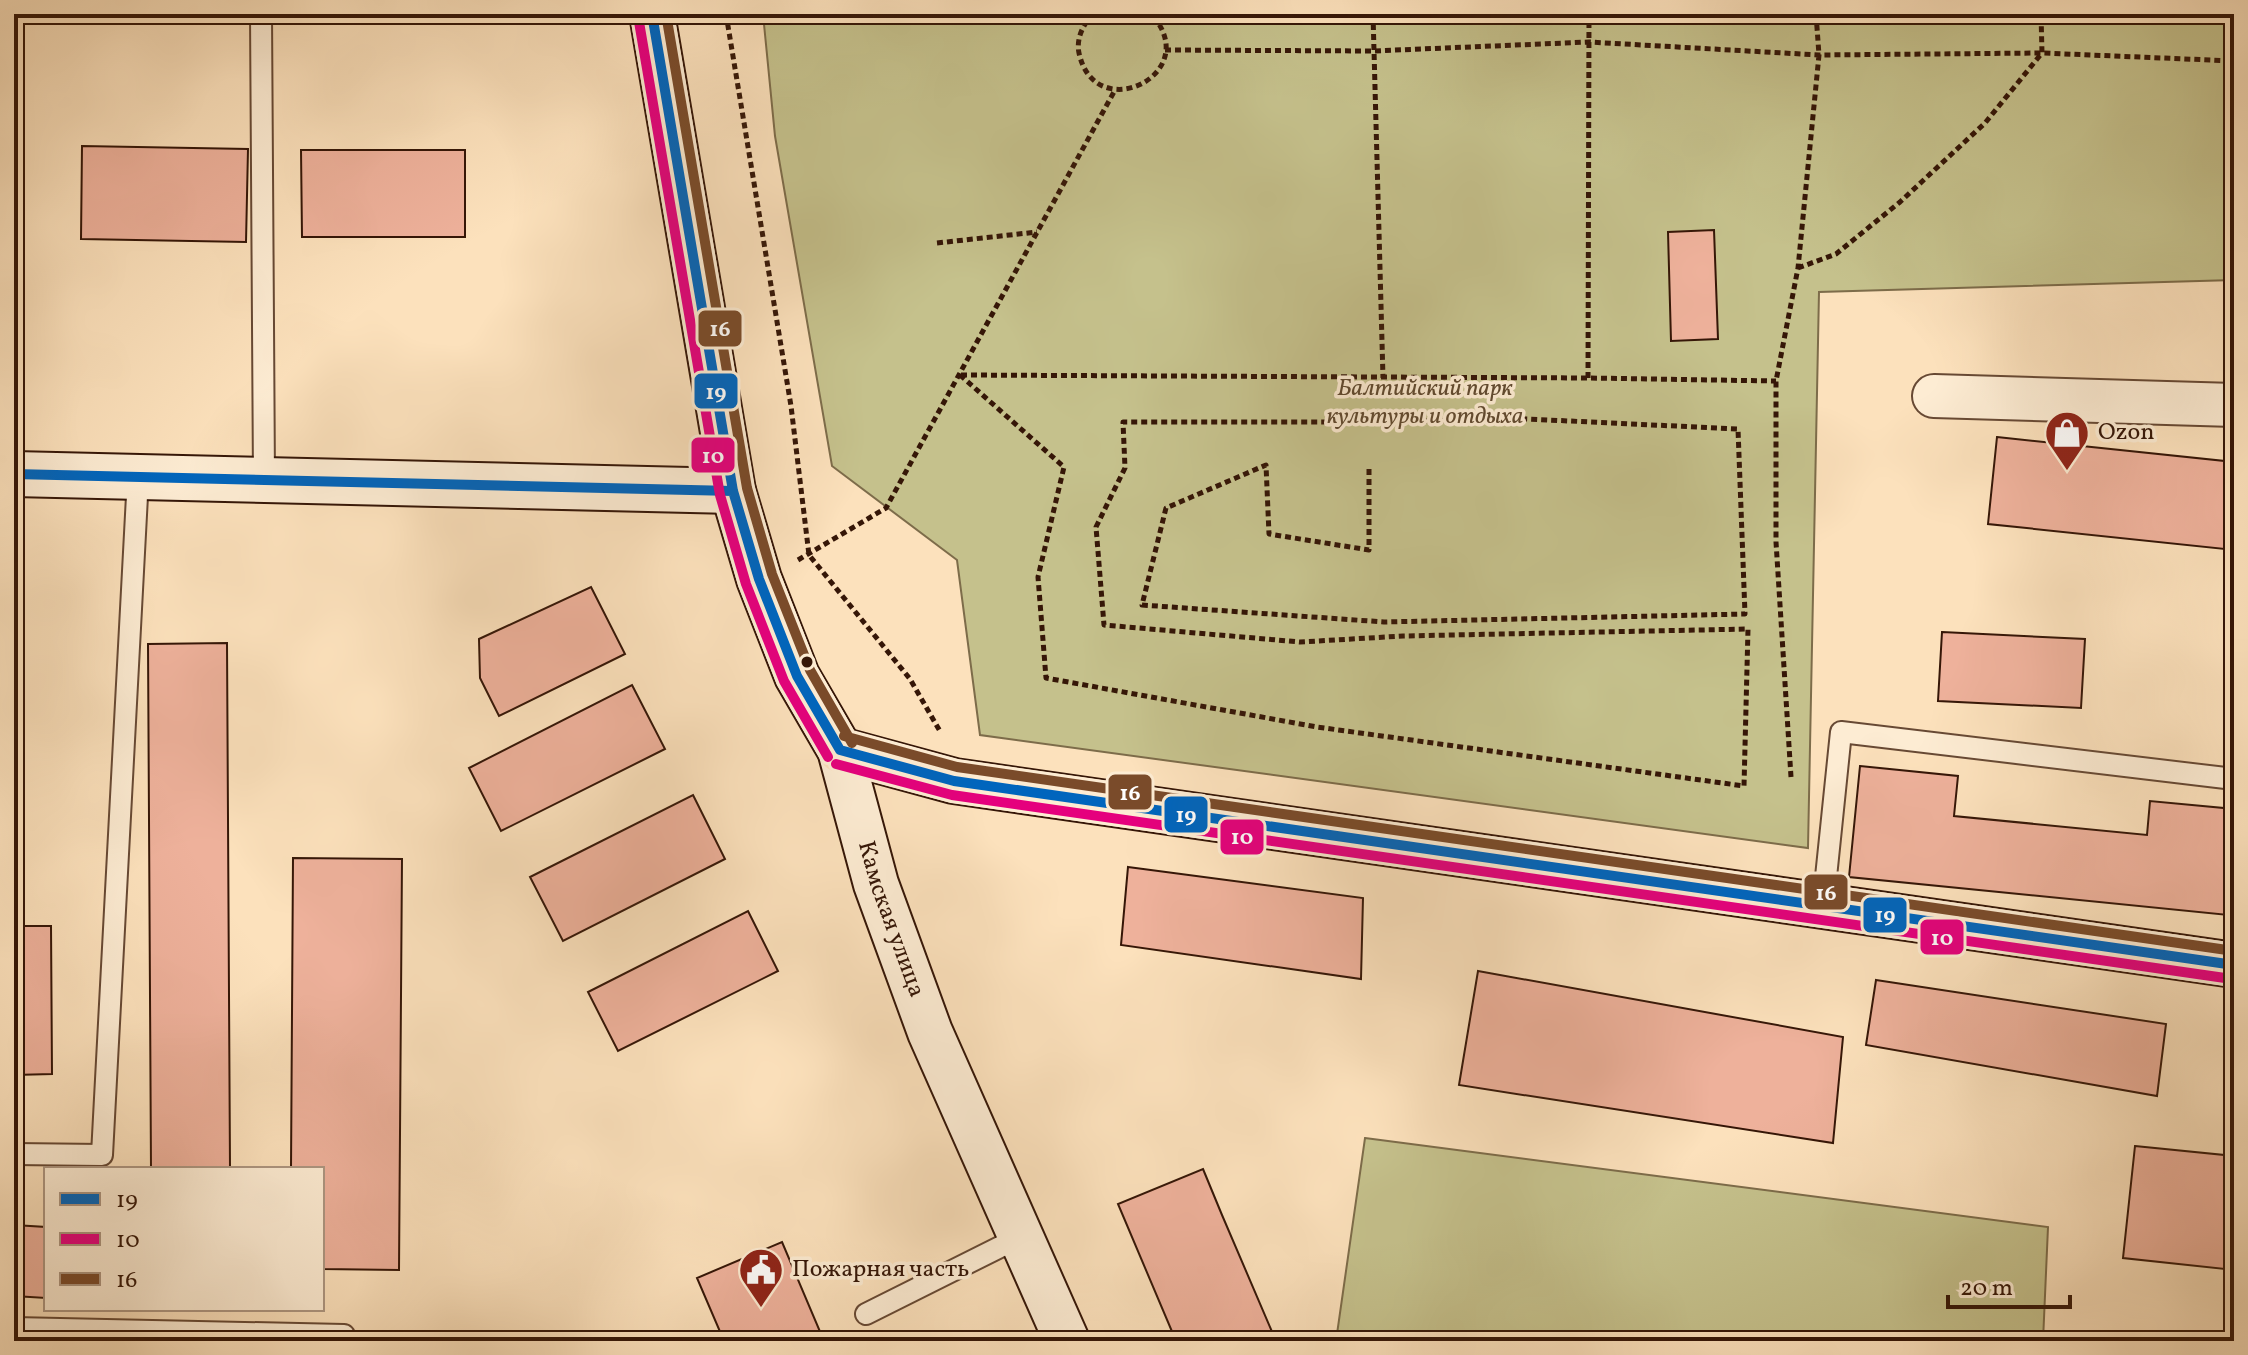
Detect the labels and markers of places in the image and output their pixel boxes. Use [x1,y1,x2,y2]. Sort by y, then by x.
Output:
shop icon: Ozon [2043,409,2091,472]
place label: Ozon [2098,416,2155,450]
unlabelled marker [799,654,815,670]
public building icon: Пожарная часть [737,1246,785,1309]
place label: Пожарная часть [792,1253,969,1287]

